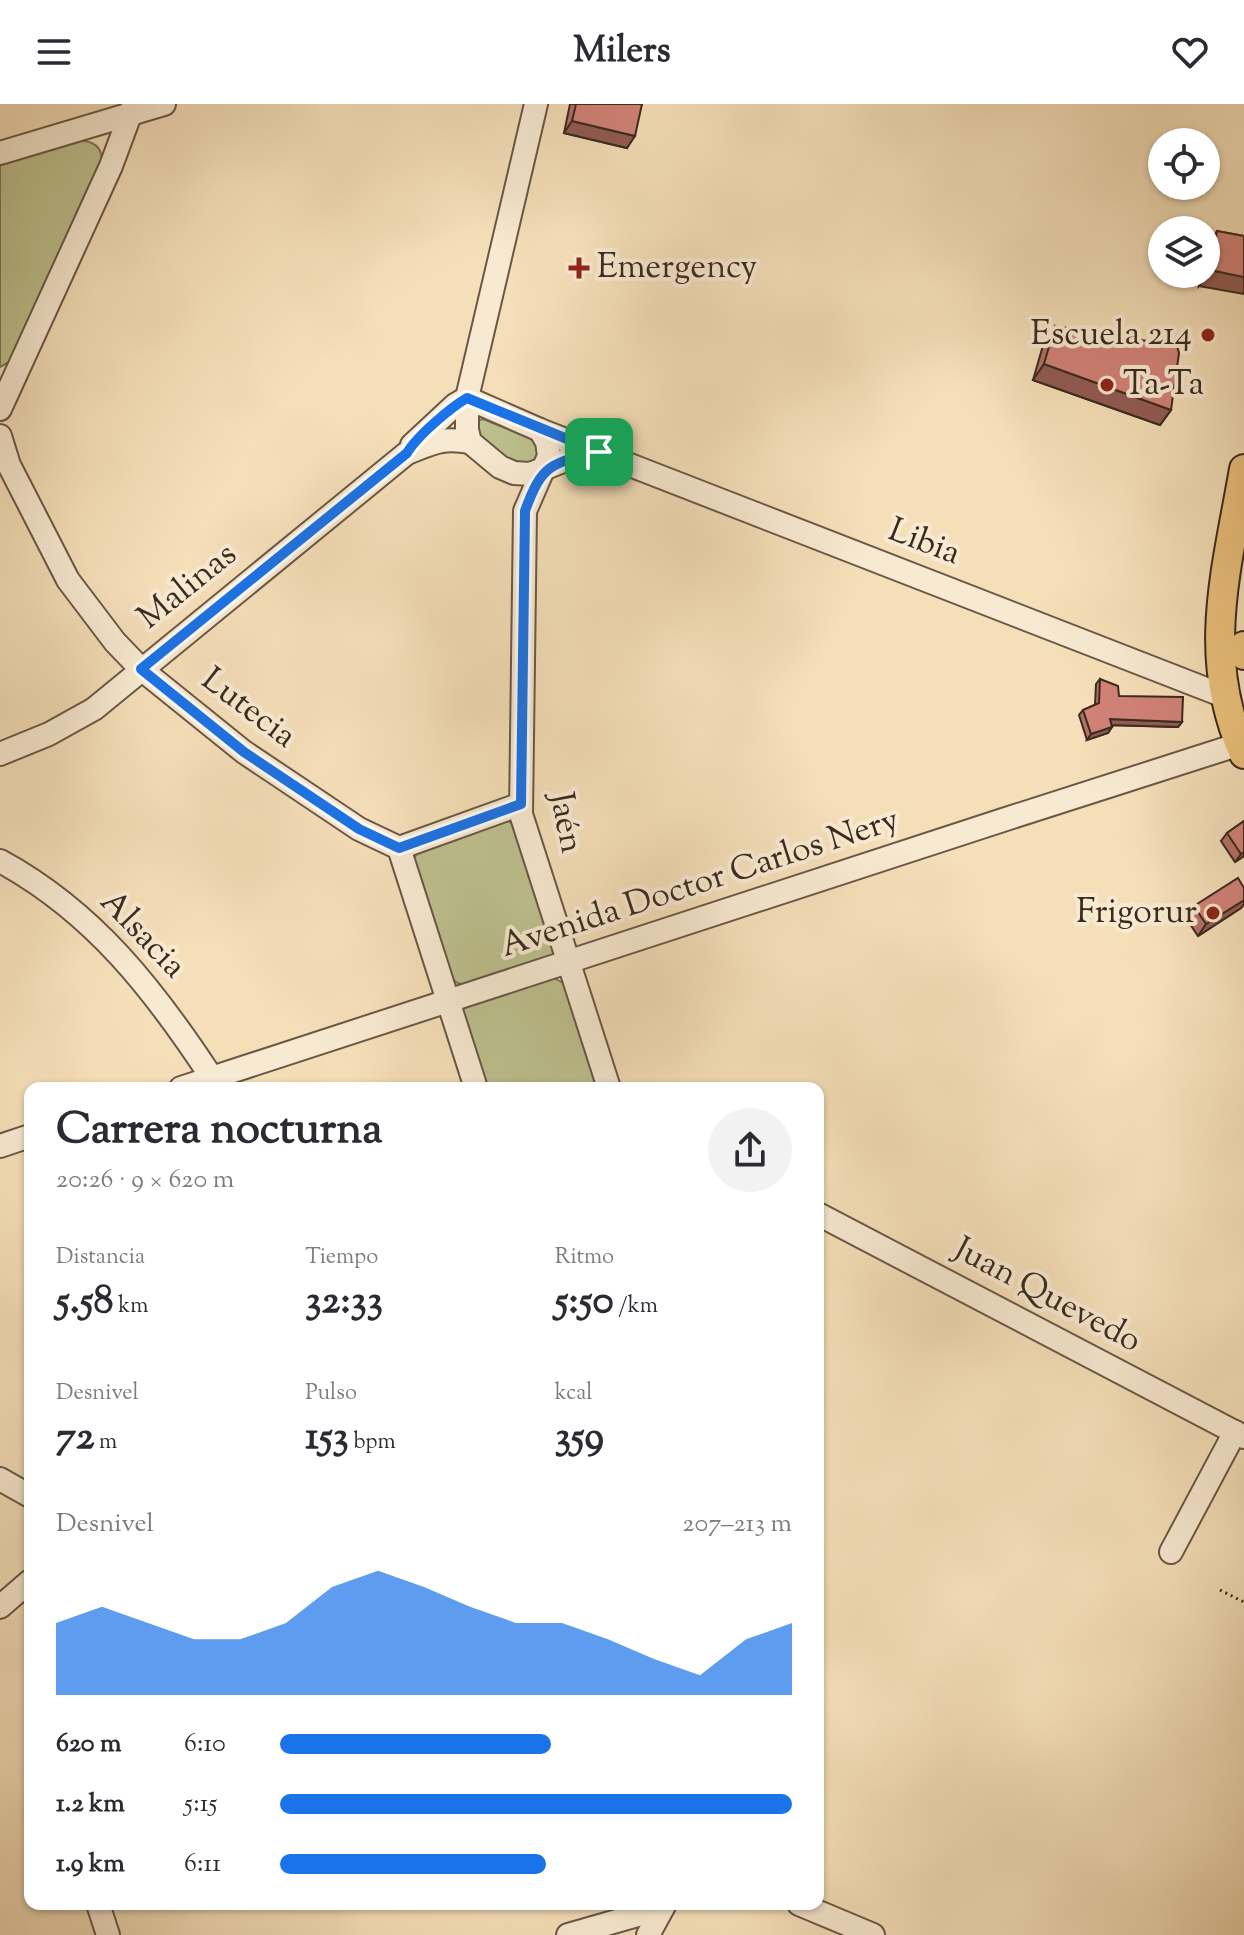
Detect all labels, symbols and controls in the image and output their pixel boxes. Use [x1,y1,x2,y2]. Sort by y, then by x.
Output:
text: Milers [573,26,671,78]
icon: menu [32,30,76,74]
icon: heart [1168,30,1212,74]
map controls [1148,128,1220,288]
button: locate [1148,128,1220,200]
button: layers [1148,216,1220,288]
place label: Emergency [597,244,757,293]
marker: Emergency [568,257,590,279]
place label: Escuela 214 [1030,311,1192,360]
marker: Escuela 214 [1199,326,1217,344]
place label: Ta-Ta [1123,361,1204,410]
marker: Ta-Ta [1098,376,1116,394]
pin [565,418,633,486]
icon: arrive [577,430,621,474]
street label: Libia [881,507,967,579]
street label: Malinas [128,532,248,642]
street label: Lutecia [190,657,306,761]
street label: Jaén [535,786,595,858]
street label: Avenida Doctor Carlos Nery [494,796,906,972]
street label: Alsacia [87,880,197,990]
place label: Frigorur [1076,889,1197,938]
marker: Frigorur [1204,904,1222,922]
text: Carrera nocturna [56,1100,383,1163]
button: share [708,1108,792,1192]
text: 20:26 · 9 × 620 m [56,1162,234,1199]
street label: Juan Quevedo [943,1225,1149,1366]
text: Distancia [56,1242,145,1274]
text: Tiempo [305,1242,378,1274]
text: Ritmo [555,1242,614,1274]
text: 5.58 [56,1274,113,1331]
text: 32:33 [305,1274,383,1331]
text: 5:50 [555,1274,614,1331]
text: km [113,1291,148,1323]
text: /km [614,1291,658,1323]
text: Desnivel [56,1378,139,1410]
text: Pulso [305,1378,357,1410]
text: kcal [555,1378,592,1410]
text: 72 [56,1410,94,1467]
text: 153 [305,1410,349,1467]
text: 359 [555,1410,604,1467]
text: m [94,1427,117,1459]
text: bpm [349,1427,396,1459]
text: Desnivel [56,1506,154,1543]
text: 207–213 m [682,1506,792,1543]
text: 620 m [56,1726,122,1763]
text: 6:10 [184,1726,226,1763]
text: 1.2 km [56,1786,125,1823]
text: 5:15 [184,1786,217,1823]
text: 1.9 km [56,1846,125,1883]
text: 6:11 [184,1846,221,1883]

